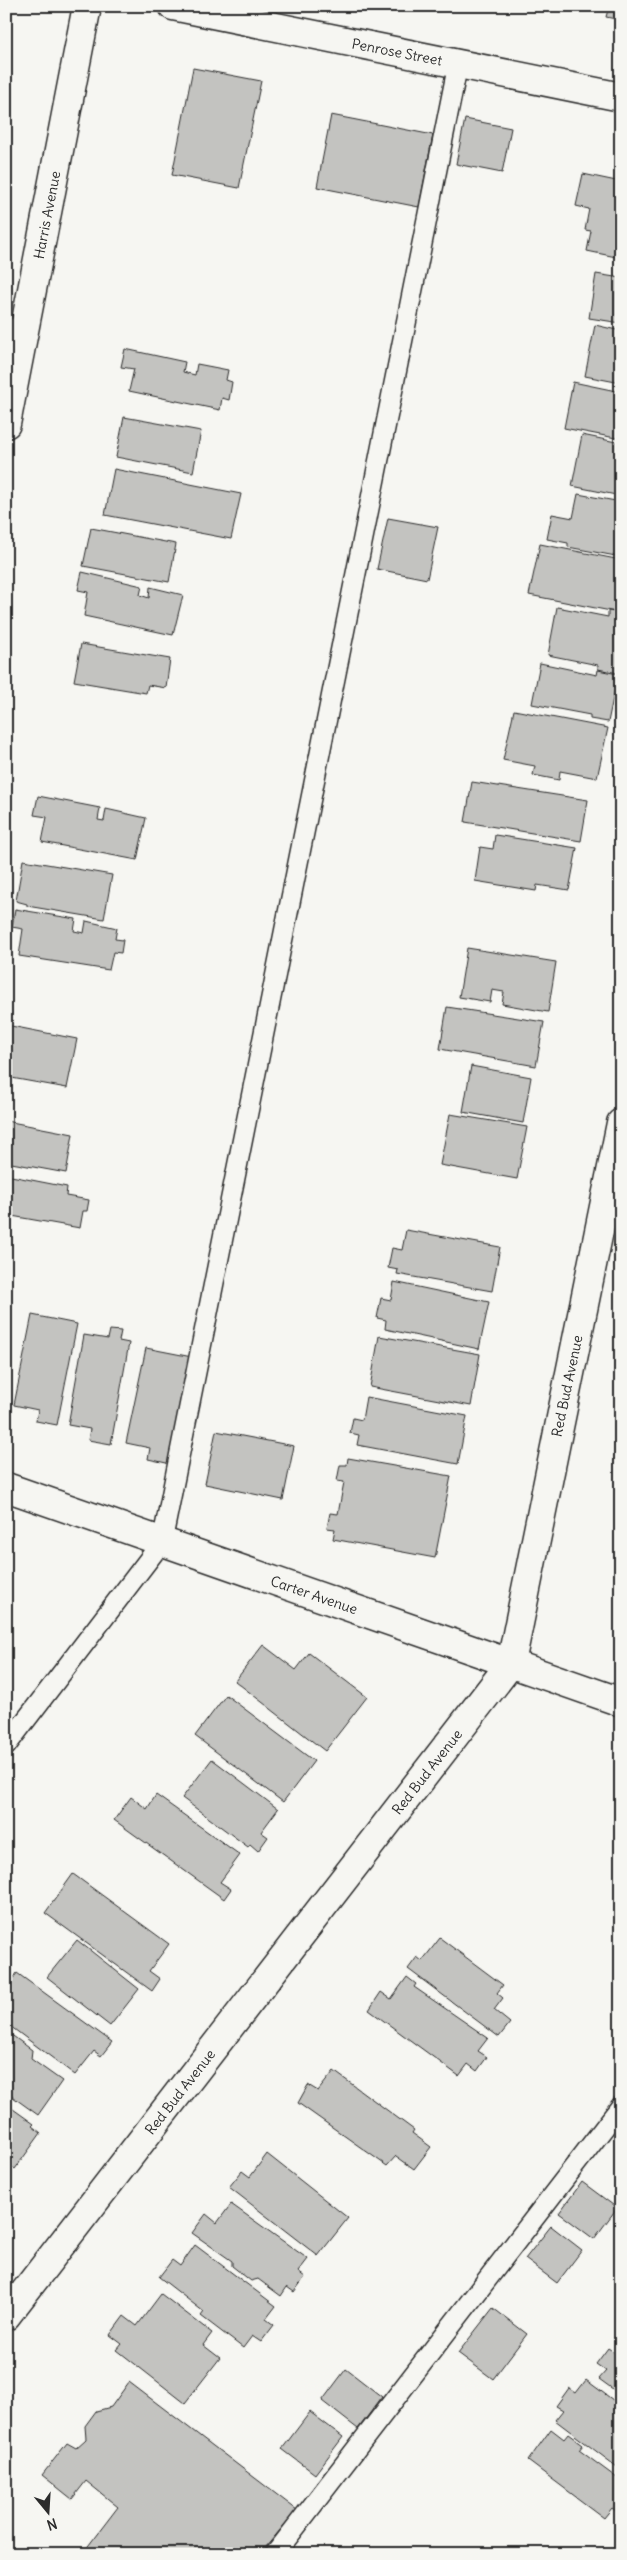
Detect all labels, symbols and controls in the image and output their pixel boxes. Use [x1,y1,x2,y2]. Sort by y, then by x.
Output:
street label: Penrose Street [350,34,444,70]
street label: Harris Avenue [30,169,64,261]
street label: Red Bud Avenue [547,1334,587,1438]
street label: Carter Avenue [268,1572,360,1618]
street label: Red Bud Avenue [388,1726,466,1818]
street label: Red Bud Avenue [141,2046,219,2138]
north arrow [22,2488,72,2538]
text: N [45,2514,59,2534]

